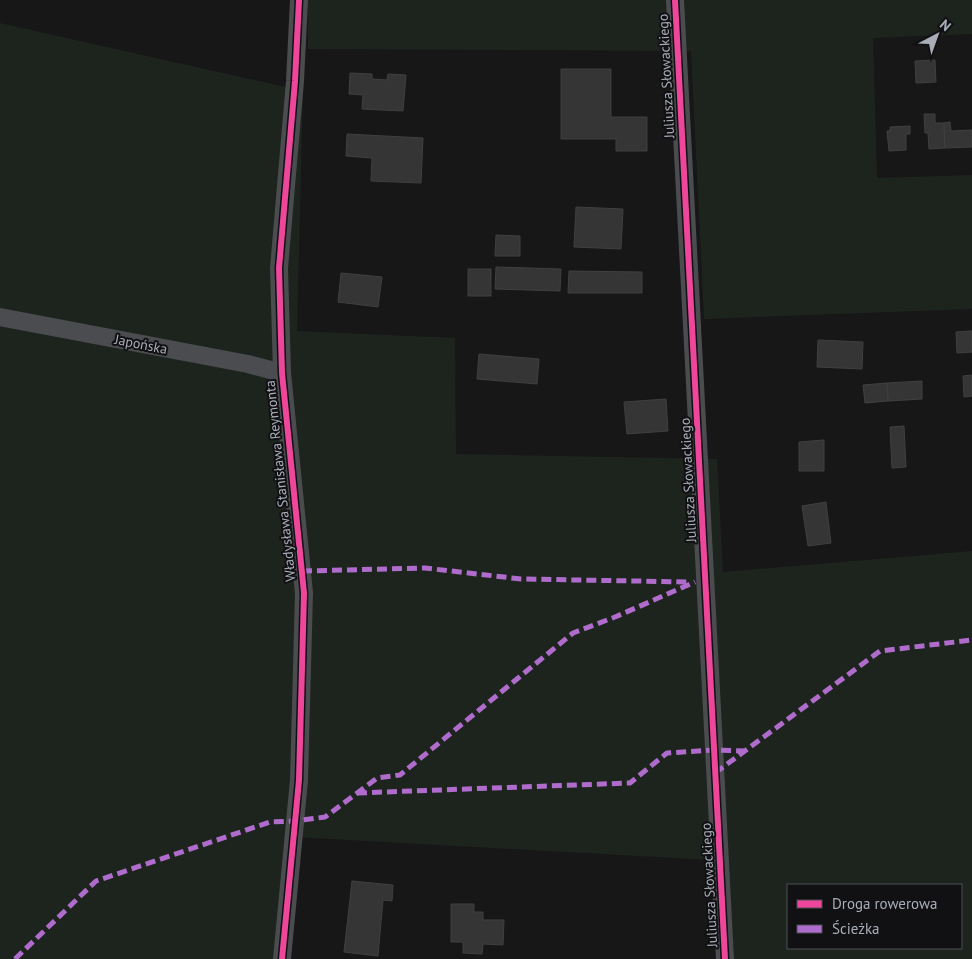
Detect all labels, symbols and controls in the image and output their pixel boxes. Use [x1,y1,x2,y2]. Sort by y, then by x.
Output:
north arrow [912,10,962,60]
street label: Juliusza Słowackiego [654,13,678,140]
text: N [936,15,955,35]
street label: Japońska [112,330,169,358]
street label: Władysława Stanisława Reymonta [260,379,300,582]
street label: Juliusza Słowackiego [676,417,700,544]
street label: Juliusza Słowackiego [697,822,721,949]
legend [787,884,962,949]
text: Droga rowerowa [832,894,937,913]
text: Ścieżka [832,919,880,938]

